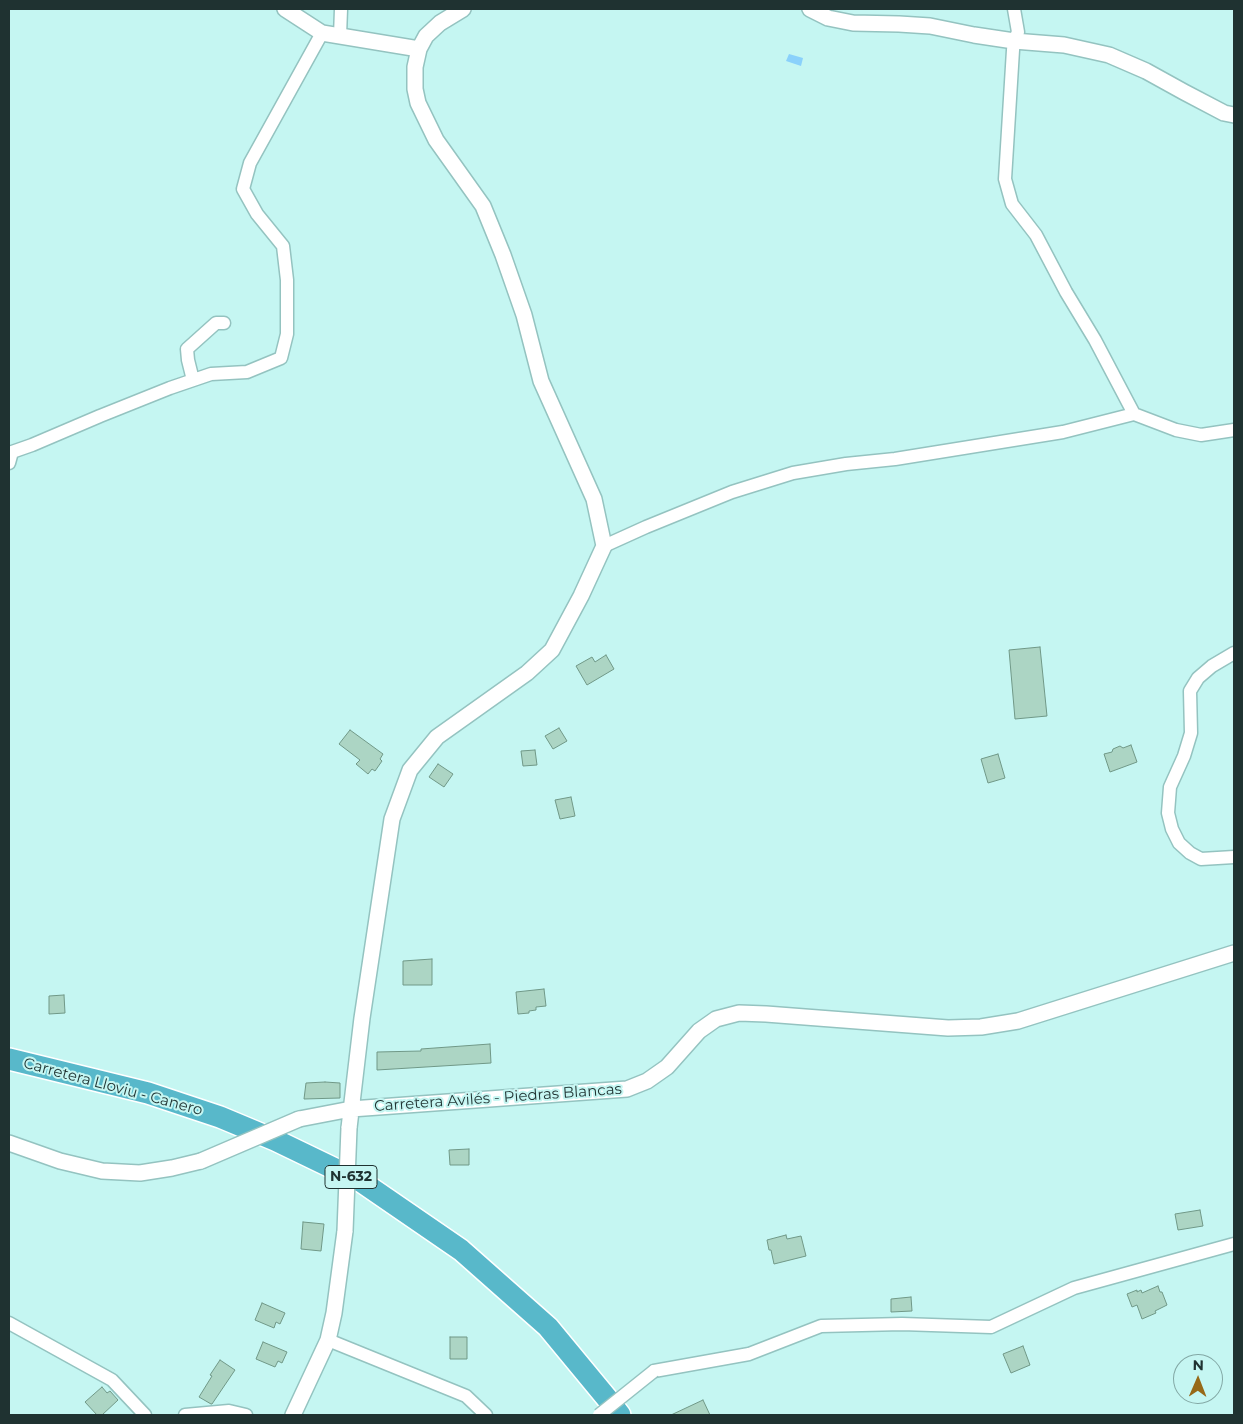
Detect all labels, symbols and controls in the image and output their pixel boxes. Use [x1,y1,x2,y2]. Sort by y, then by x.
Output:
street label: Carretera Lloviu - Canero [21,1054,205,1120]
street label: Carretera Avilés - Piedras Blancas [374,1080,622,1116]
road number: N-632 [325,1166,377,1188]
north arrow [1173,1354,1223,1404]
text: N [1192,1356,1204,1374]

